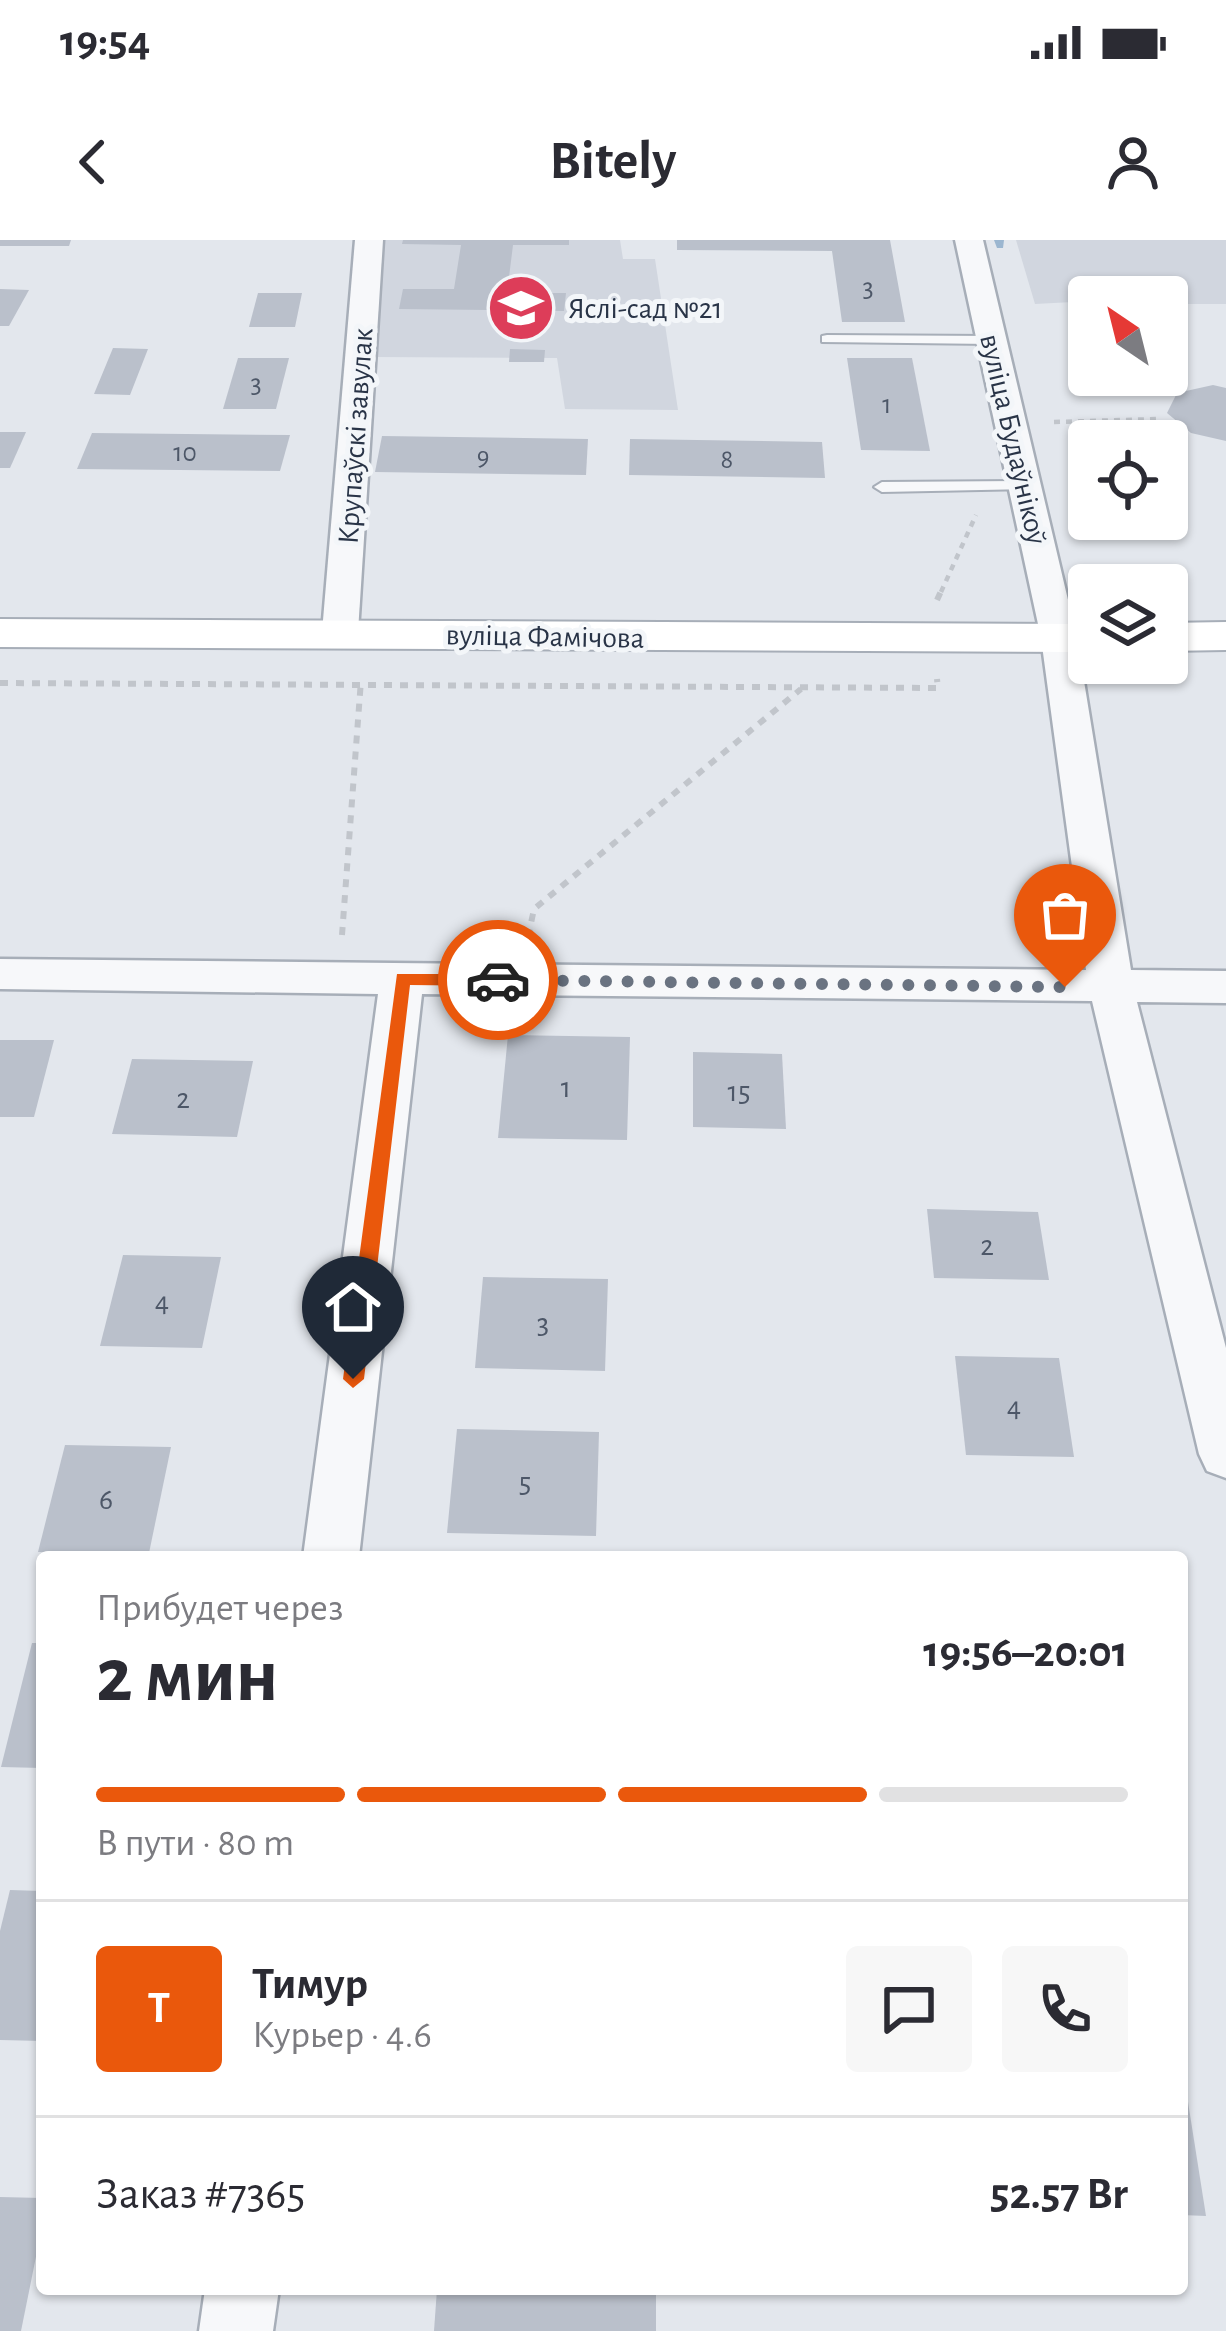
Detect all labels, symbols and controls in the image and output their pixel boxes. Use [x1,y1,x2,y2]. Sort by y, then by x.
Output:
text: 19:54 [60,19,150,64]
icon: back [60,129,126,195]
icon: person [1100,129,1166,195]
text: Bitely [550,135,676,189]
school or university icon: Яслі-сад №21 [486,273,556,343]
house number: 3 [862,274,874,301]
north arrow [1068,276,1188,396]
map controls [1068,276,1188,684]
place label: Яслі-сад №21 [568,294,723,324]
street label: Крупаўскі завулак [333,327,379,545]
street label: вуліца Будаўнікоў [974,331,1052,548]
house number: 3 [250,370,262,397]
house number: 1 [882,391,892,418]
button: locate [1068,420,1188,540]
house number: 10 [173,439,197,466]
house number: 9 [477,443,489,470]
house number: 8 [721,446,733,473]
button: layers [1068,564,1188,684]
street label: вуліца Фамічова [445,620,645,654]
pin [1014,864,1116,987]
icon: bag [1032,882,1098,948]
courier [438,920,558,1040]
icon: car [465,947,531,1013]
house number: 1 [561,1073,571,1103]
house number: 15 [728,1077,750,1107]
house number: 2 [176,1084,190,1114]
house number: 2 [980,1231,994,1261]
pin [302,1256,404,1379]
icon: home [320,1274,386,1340]
house number: 4 [155,1287,169,1317]
house number: 3 [537,1309,549,1339]
house number: 4 [1007,1392,1021,1422]
house number: 5 [519,1468,531,1498]
house number: 6 [99,1485,113,1515]
text: Прибудет через [96,1589,343,1628]
text: 19:56–20:01 [923,1630,1128,1675]
text: 2 мин [96,1638,279,1716]
text: В пути · 80 m [96,1824,294,1863]
button: chat [846,1946,972,2072]
button: phone [1002,1946,1128,2072]
text: Тимур [252,1962,368,2007]
text: Т [148,1986,170,2031]
text: Курьер · 4.6 [252,2016,432,2055]
text: Заказ #7365 [96,2172,305,2217]
text: 52.57 Br [990,2172,1128,2217]

